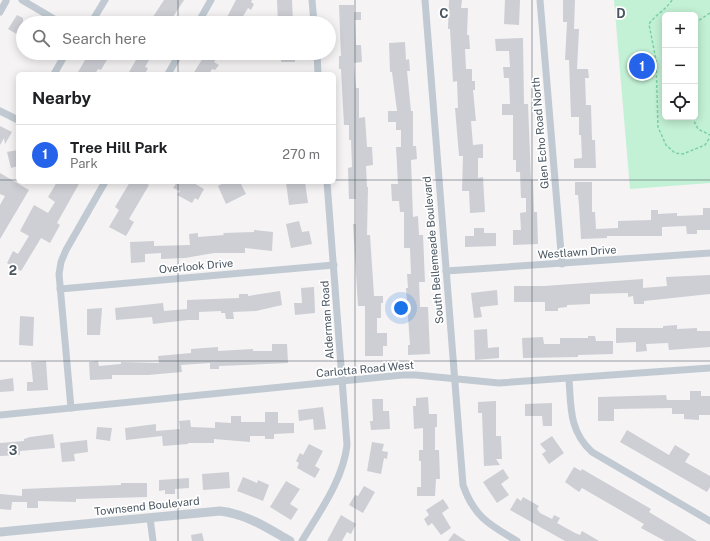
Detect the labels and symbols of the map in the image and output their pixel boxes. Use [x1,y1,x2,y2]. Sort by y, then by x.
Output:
text: C [439,6,449,21]
text: D [616,6,626,21]
pin: 1 [629,51,655,81]
street label: Glen Echo Road North [529,77,551,189]
street label: South Bellemeade Boulevard [421,176,445,324]
street label: Westlawn Drive [537,243,617,261]
street label: Overlook Drive [158,257,234,275]
text: 2 [9,263,17,278]
street label: Alderman Road [318,280,336,360]
your location [391,298,411,318]
street label: Carlotta Road West [316,359,414,379]
text: 3 [9,443,18,458]
street label: Townsend Boulevard [94,495,200,517]

